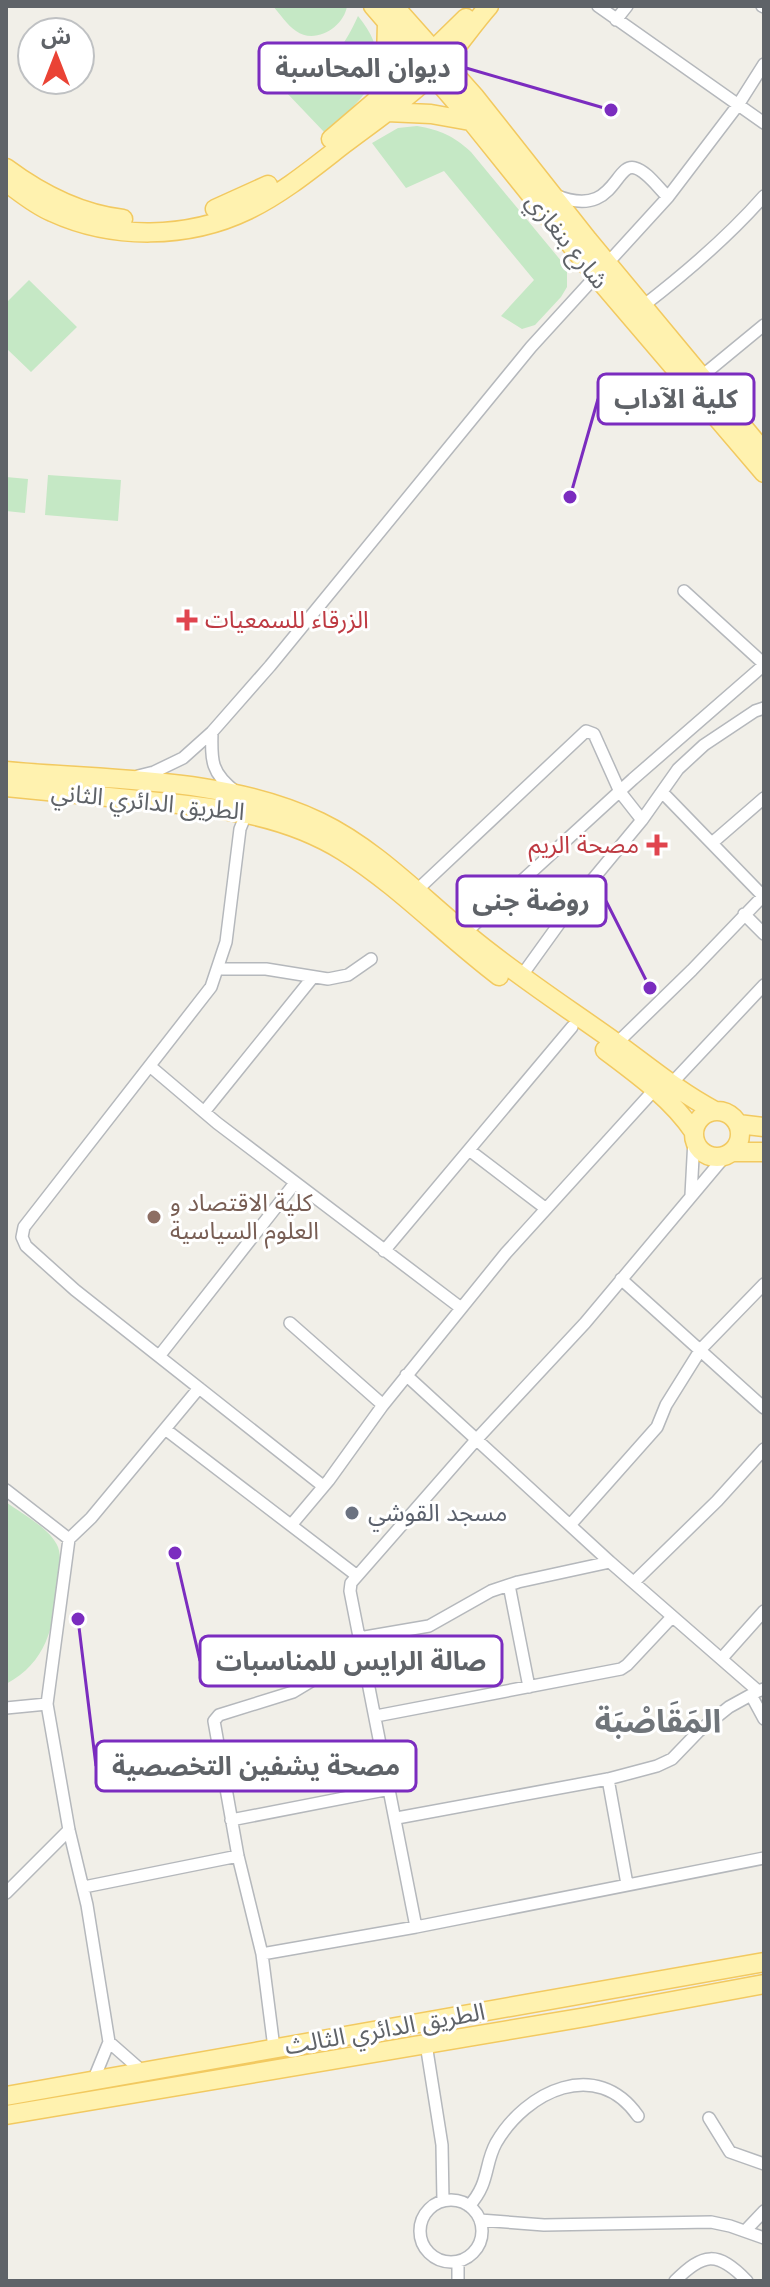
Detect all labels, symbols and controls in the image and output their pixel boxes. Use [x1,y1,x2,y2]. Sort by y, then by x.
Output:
north arrow [16,16,96,96]
text: ش [41,24,71,49]
callout: ديوان المحاسبة [259,43,466,93]
text: ديوان المحاسبة [275,53,451,83]
street label: شارع بنغازي [516,188,614,297]
callout: كلية الآداب [598,374,754,424]
text: كلية الآداب [614,384,739,415]
place label: الزرقاء للسمعيات [205,606,369,634]
marker: الزرقاء للسمعيات [176,609,198,631]
street label: الطريق الدائري الثاني [49,778,246,831]
place label: مصحة الريم [529,831,639,862]
marker: مصحة الريم [646,834,668,856]
callout: روضة جنى [457,876,606,926]
text: روضة جنى [472,886,590,916]
place label: كلية الاقتصاد و العلوم السياسية [170,1189,319,1249]
marker: كلية الاقتصاد و العلوم السياسية [145,1208,163,1226]
place label: مسجد القوشي [368,1499,507,1532]
marker: مسجد القوشي [343,1504,361,1522]
callout: صالة الرايس للمناسبات [200,1636,502,1686]
text: صالة الرايس للمناسبات [216,1646,486,1676]
district label: المَقَاصْبَة [595,1700,721,1739]
callout: مصحة يشفين التخصصية [96,1741,416,1791]
text: مصحة يشفين التخصصية [112,1751,400,1781]
street label: الطريق الدائري الثالث [283,1998,488,2065]

